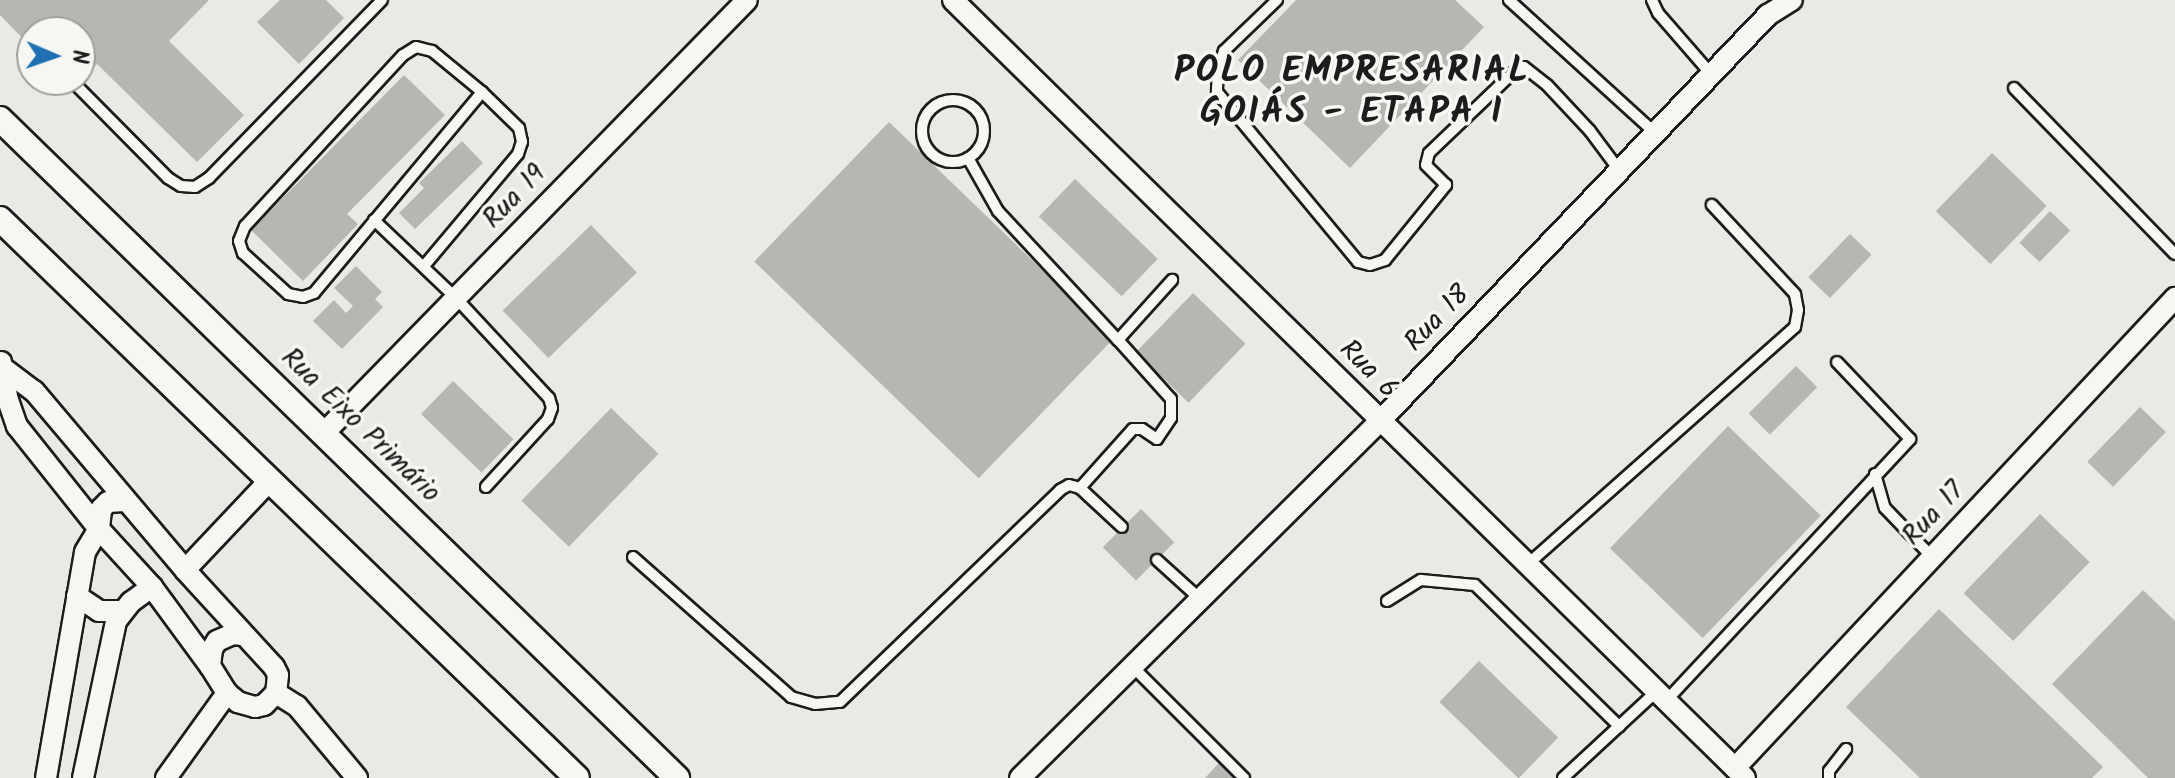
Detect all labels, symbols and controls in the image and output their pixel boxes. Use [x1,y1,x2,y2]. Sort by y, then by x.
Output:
north arrow [16,16,96,96]
text: N [61,49,96,64]
district label: POLO EMPRESARIAL GOIÁS - ETAPA I [1174,49,1530,134]
street label: Rua 19 [476,158,554,236]
street label: Rua 18 [1398,279,1478,359]
street label: Rua 6 [1331,333,1405,407]
street label: Rua Eixo Primário [273,342,447,510]
street label: Rua 17 [1896,475,1972,553]

